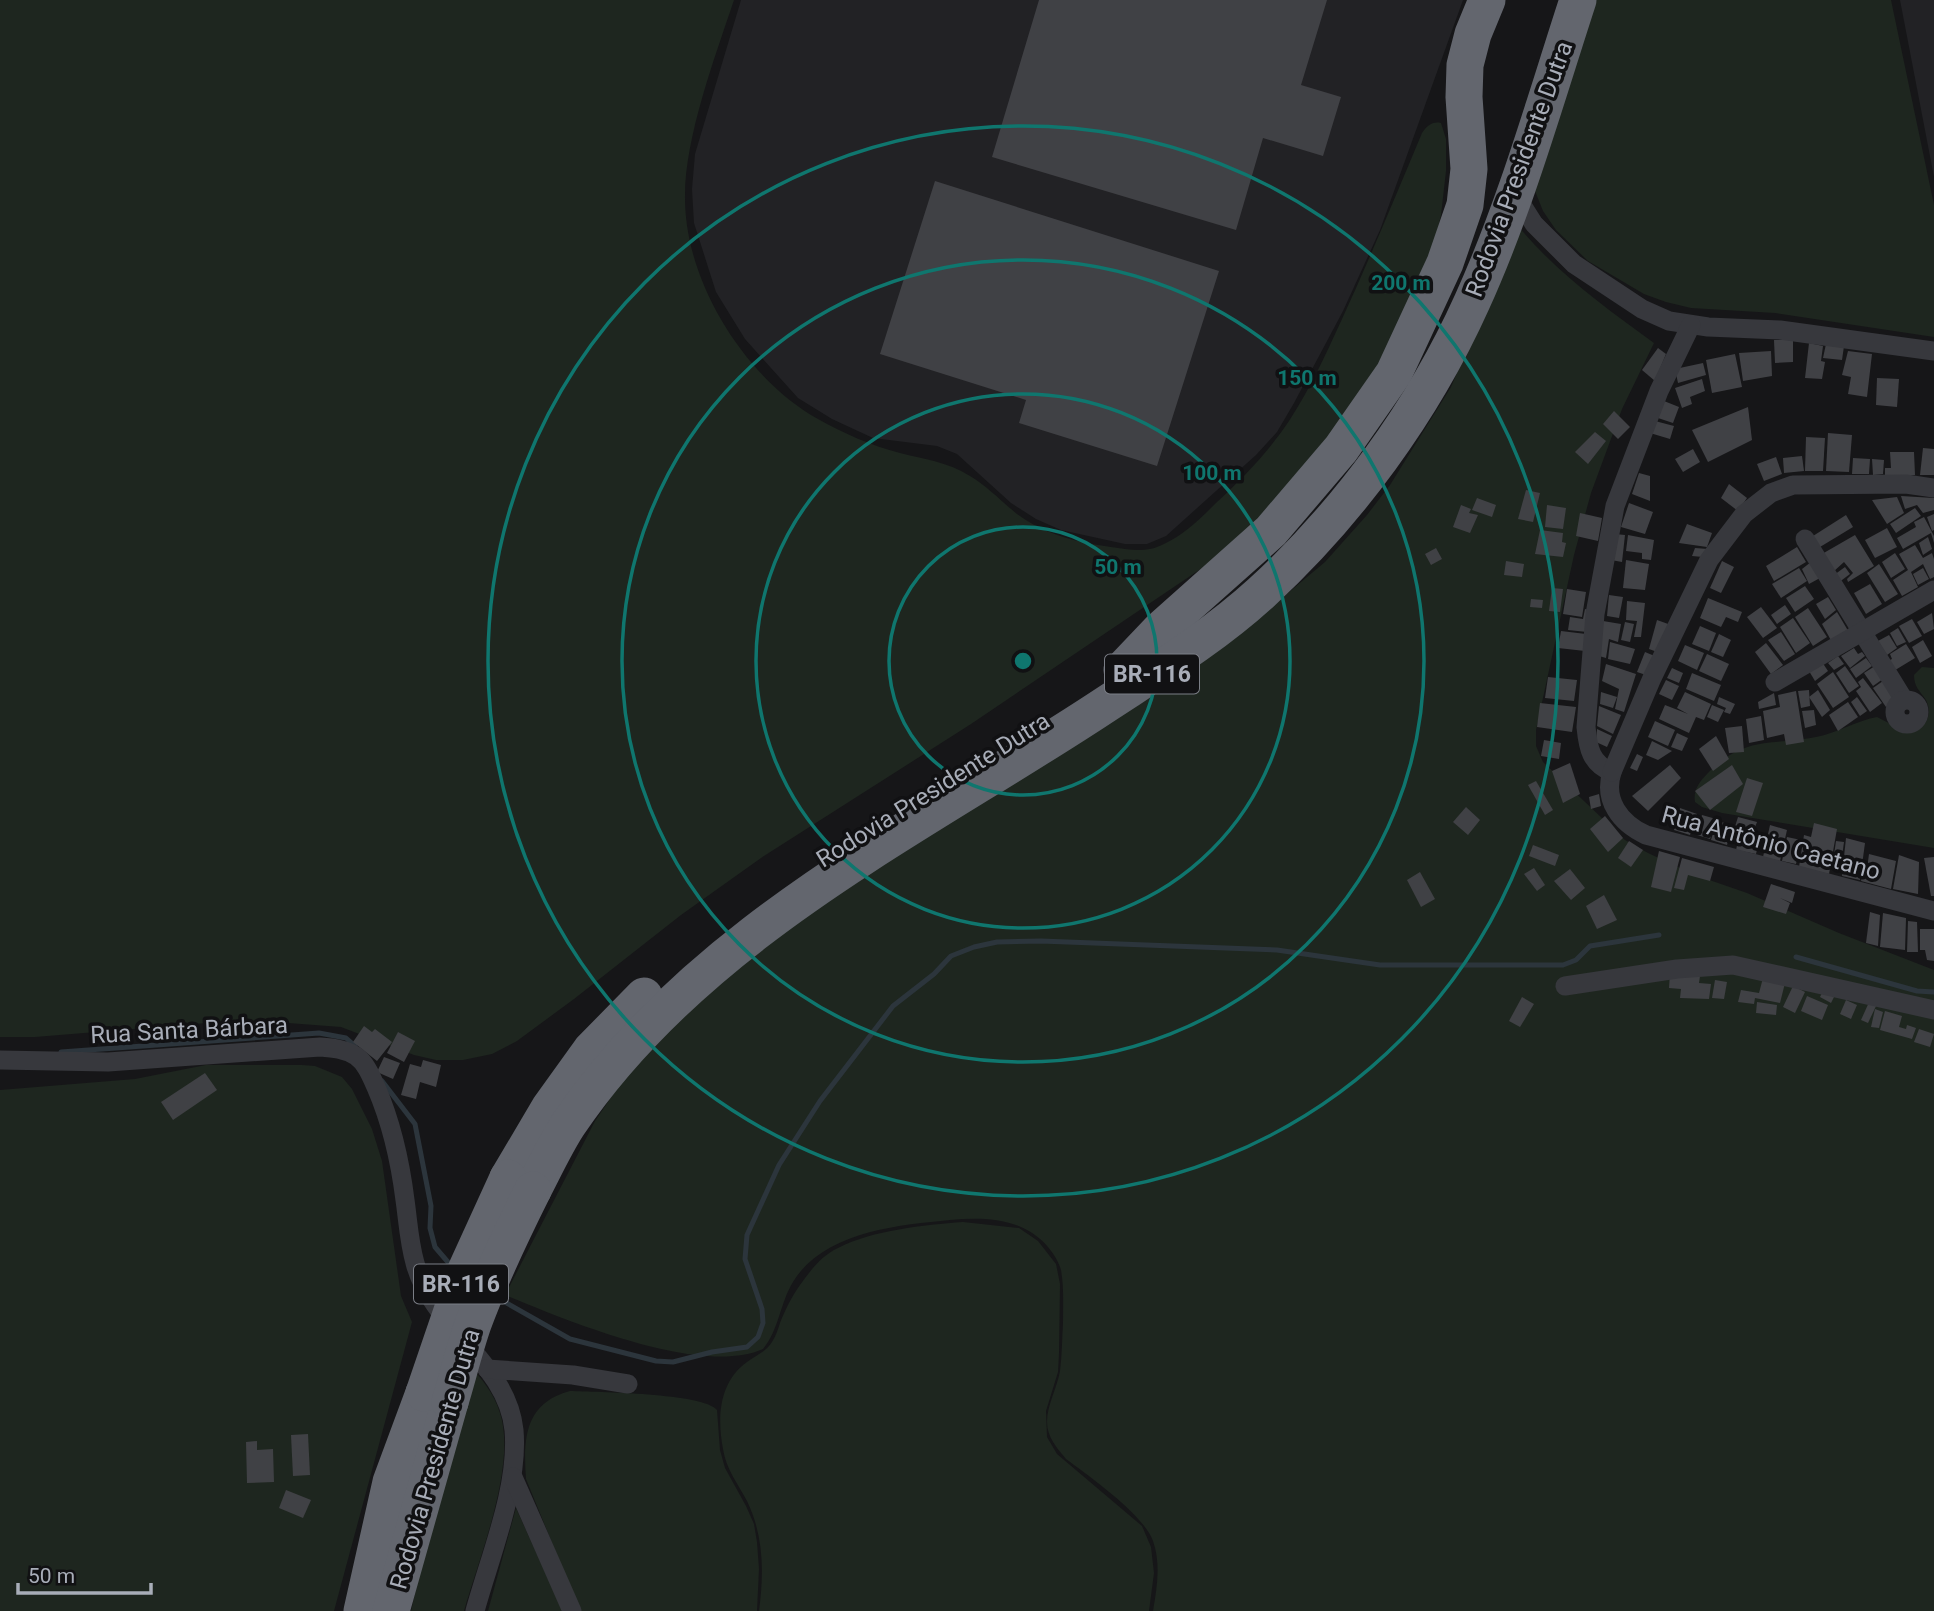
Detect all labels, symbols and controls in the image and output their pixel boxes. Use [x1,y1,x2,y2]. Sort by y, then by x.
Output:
street label: Rodovia Presidente Dutra [1460,38,1578,300]
text: 200 m [1371,271,1431,295]
text: 150 m [1277,366,1337,390]
text: 100 m [1182,461,1242,485]
text: 50 m [1094,555,1142,579]
centre of rings [1011,649,1035,673]
road number: BR-116 [1105,654,1199,694]
street label: Rodovia Presidente Dutra [811,707,1055,873]
street label: Rua Antônio Caetano [1659,800,1883,886]
street label: Rua Santa Bárbara [89,1011,289,1049]
road number: BR-116 [414,1264,508,1303]
street label: Rodovia Presidente Dutra [384,1326,486,1592]
scale bar [18,1552,150,1596]
text: 50 m [28,1564,75,1588]

